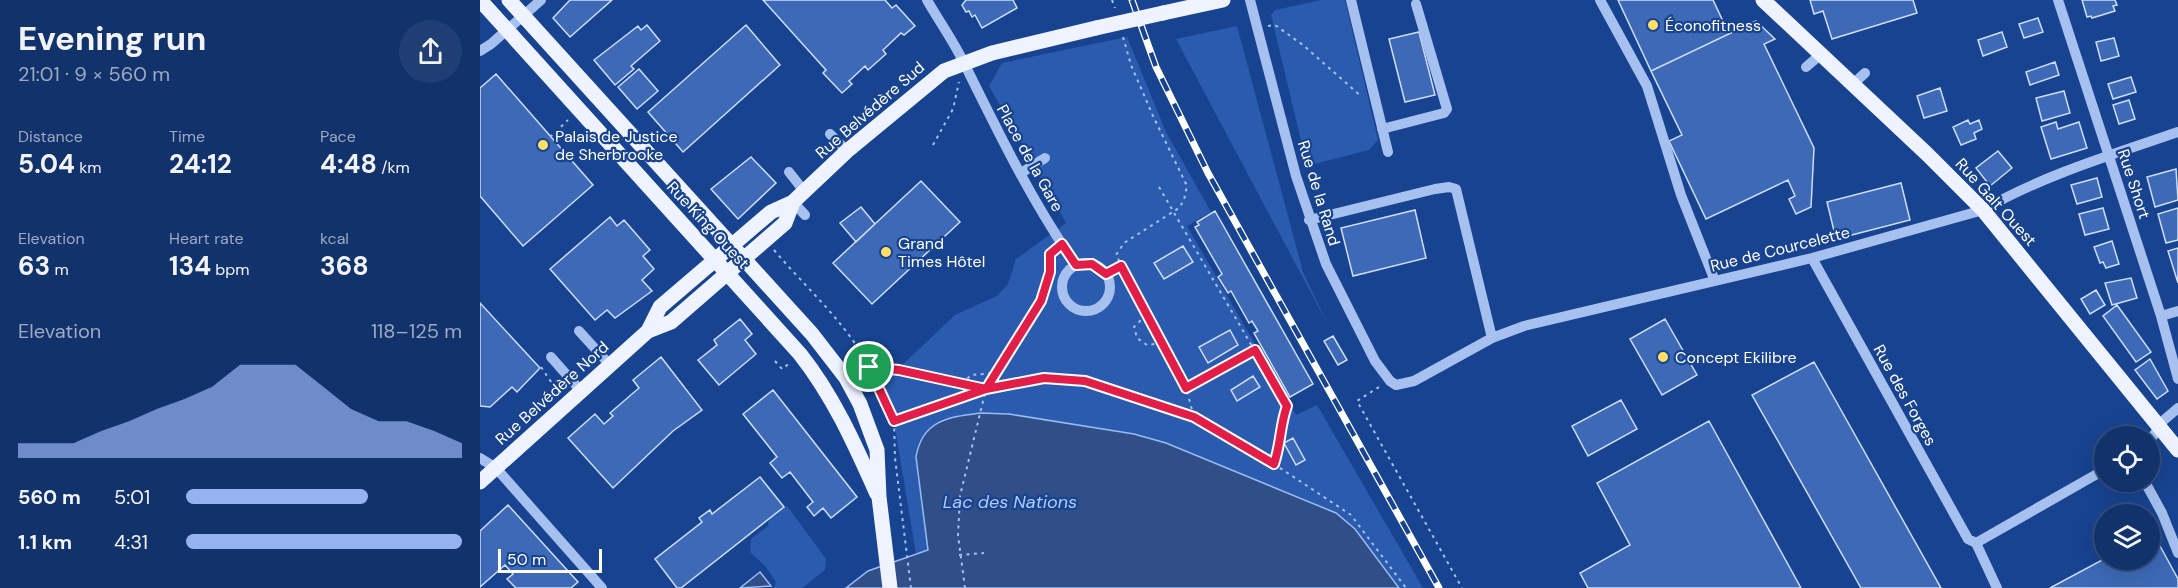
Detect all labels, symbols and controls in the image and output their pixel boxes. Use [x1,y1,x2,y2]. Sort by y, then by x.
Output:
place label: Éconofitness [1665,15,1761,36]
text: Evening run [18,17,206,60]
marker: Éconofitness [1646,18,1660,32]
button: share [399,20,462,83]
street label: Rue Belvédère Sud [811,57,929,163]
text: 21:01 · 9 × 560 m [18,61,170,87]
street label: Place de la Gare [992,101,1068,215]
text: Distance [18,126,83,147]
text: Time [169,126,205,147]
text: Pace [320,126,356,147]
place label: Palais de Justice de Sherbrooke [555,126,678,165]
marker: Palais de Justice de Sherbrooke [536,138,550,152]
street label: Rue de la Rand [1293,138,1345,248]
street label: Rue Short [2113,146,2155,222]
text: 5.04 [18,147,75,181]
text: 24:12 [169,147,232,181]
text: 4:48 [320,147,377,181]
street label: Rue Galt Ouest [1951,154,2041,250]
text: km [75,157,101,178]
text: /km [377,157,410,178]
street label: Rue King Ouest [662,177,754,273]
street label: Rue de Courcelette [1708,221,1852,277]
text: Elevation [18,228,85,249]
text: Heart rate [169,228,244,249]
text: kcal [320,228,349,249]
place label: Grand Times Hôtel [898,233,985,272]
marker: Grand Times Hôtel [879,245,893,259]
text: 63 [18,249,50,283]
text: 134 [169,249,211,283]
text: 368 [320,249,369,283]
text: m [50,259,69,280]
text: bpm [211,259,250,280]
text: Elevation [18,318,101,344]
text: 118–125 m [371,318,462,344]
street label: Rue Belvédère Nord [491,336,613,450]
pin [843,341,894,392]
street label: Rue des Forges [1869,341,1941,449]
place label: Concept Ekilibre [1675,347,1797,368]
icon: arrive [852,350,885,383]
marker: Concept Ekilibre [1656,350,1670,364]
map controls [2094,426,2160,570]
button: locate [2094,426,2160,492]
text: 560 m [18,484,81,510]
text: 5:01 [114,484,150,510]
water label: Lac des Nations [943,490,1077,514]
button: layers [2094,504,2160,570]
text: 1.1 km [18,529,72,555]
text: 4:31 [114,529,148,555]
scale bar [498,546,602,574]
text: 50 m [507,549,546,570]

